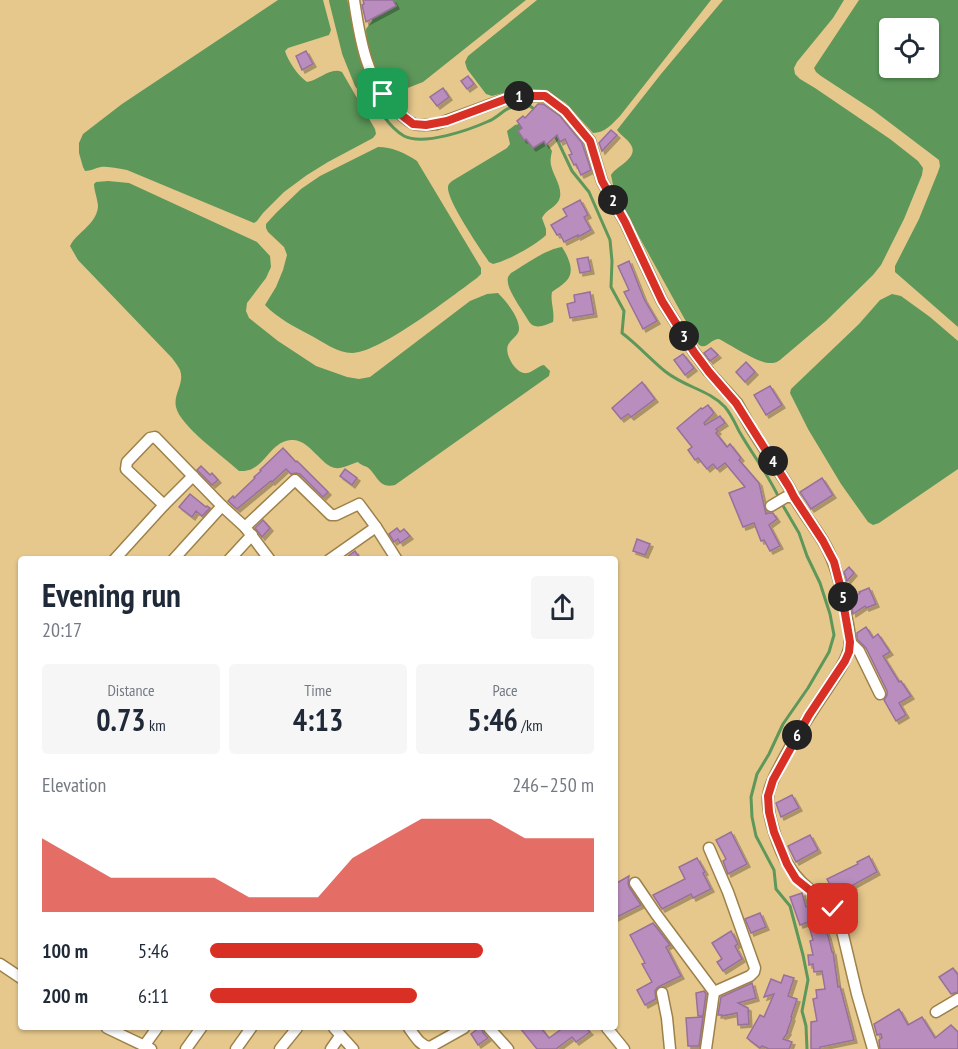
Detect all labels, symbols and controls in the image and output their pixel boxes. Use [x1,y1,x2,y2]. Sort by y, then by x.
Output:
map controls [879,18,939,78]
button: locate [879,18,939,78]
pin [357,68,408,119]
icon: arrive [366,77,399,110]
pin: 1 [504,81,534,111]
text: 1 [515,86,523,106]
pin: 2 [598,185,628,215]
text: 2 [609,190,617,210]
pin: 3 [669,321,699,351]
text: 3 [680,326,688,346]
pin: 4 [758,446,788,476]
text: 4 [769,451,777,471]
text: Evening run [42,573,181,616]
button: share [531,576,594,639]
pin: 5 [828,582,858,612]
text: 5 [839,587,847,607]
text: 20:17 [42,617,82,643]
text: Distance [107,680,155,700]
text: Time [304,680,332,700]
text: Pace [492,680,518,700]
text: 0.73 [96,700,146,739]
text: 4:13 [293,700,343,739]
text: 5:46 [467,700,518,739]
text: km [146,715,166,735]
text: /km [518,715,543,735]
pin: 6 [782,720,812,750]
text: 6 [793,725,801,745]
text: Elevation [42,772,106,798]
text: 246–250 m [512,772,594,798]
pin [807,883,858,934]
icon: check [816,892,849,925]
text: 100 m [42,938,88,964]
text: 5:46 [138,938,169,964]
text: 200 m [42,983,88,1009]
text: 6:11 [138,983,169,1009]

